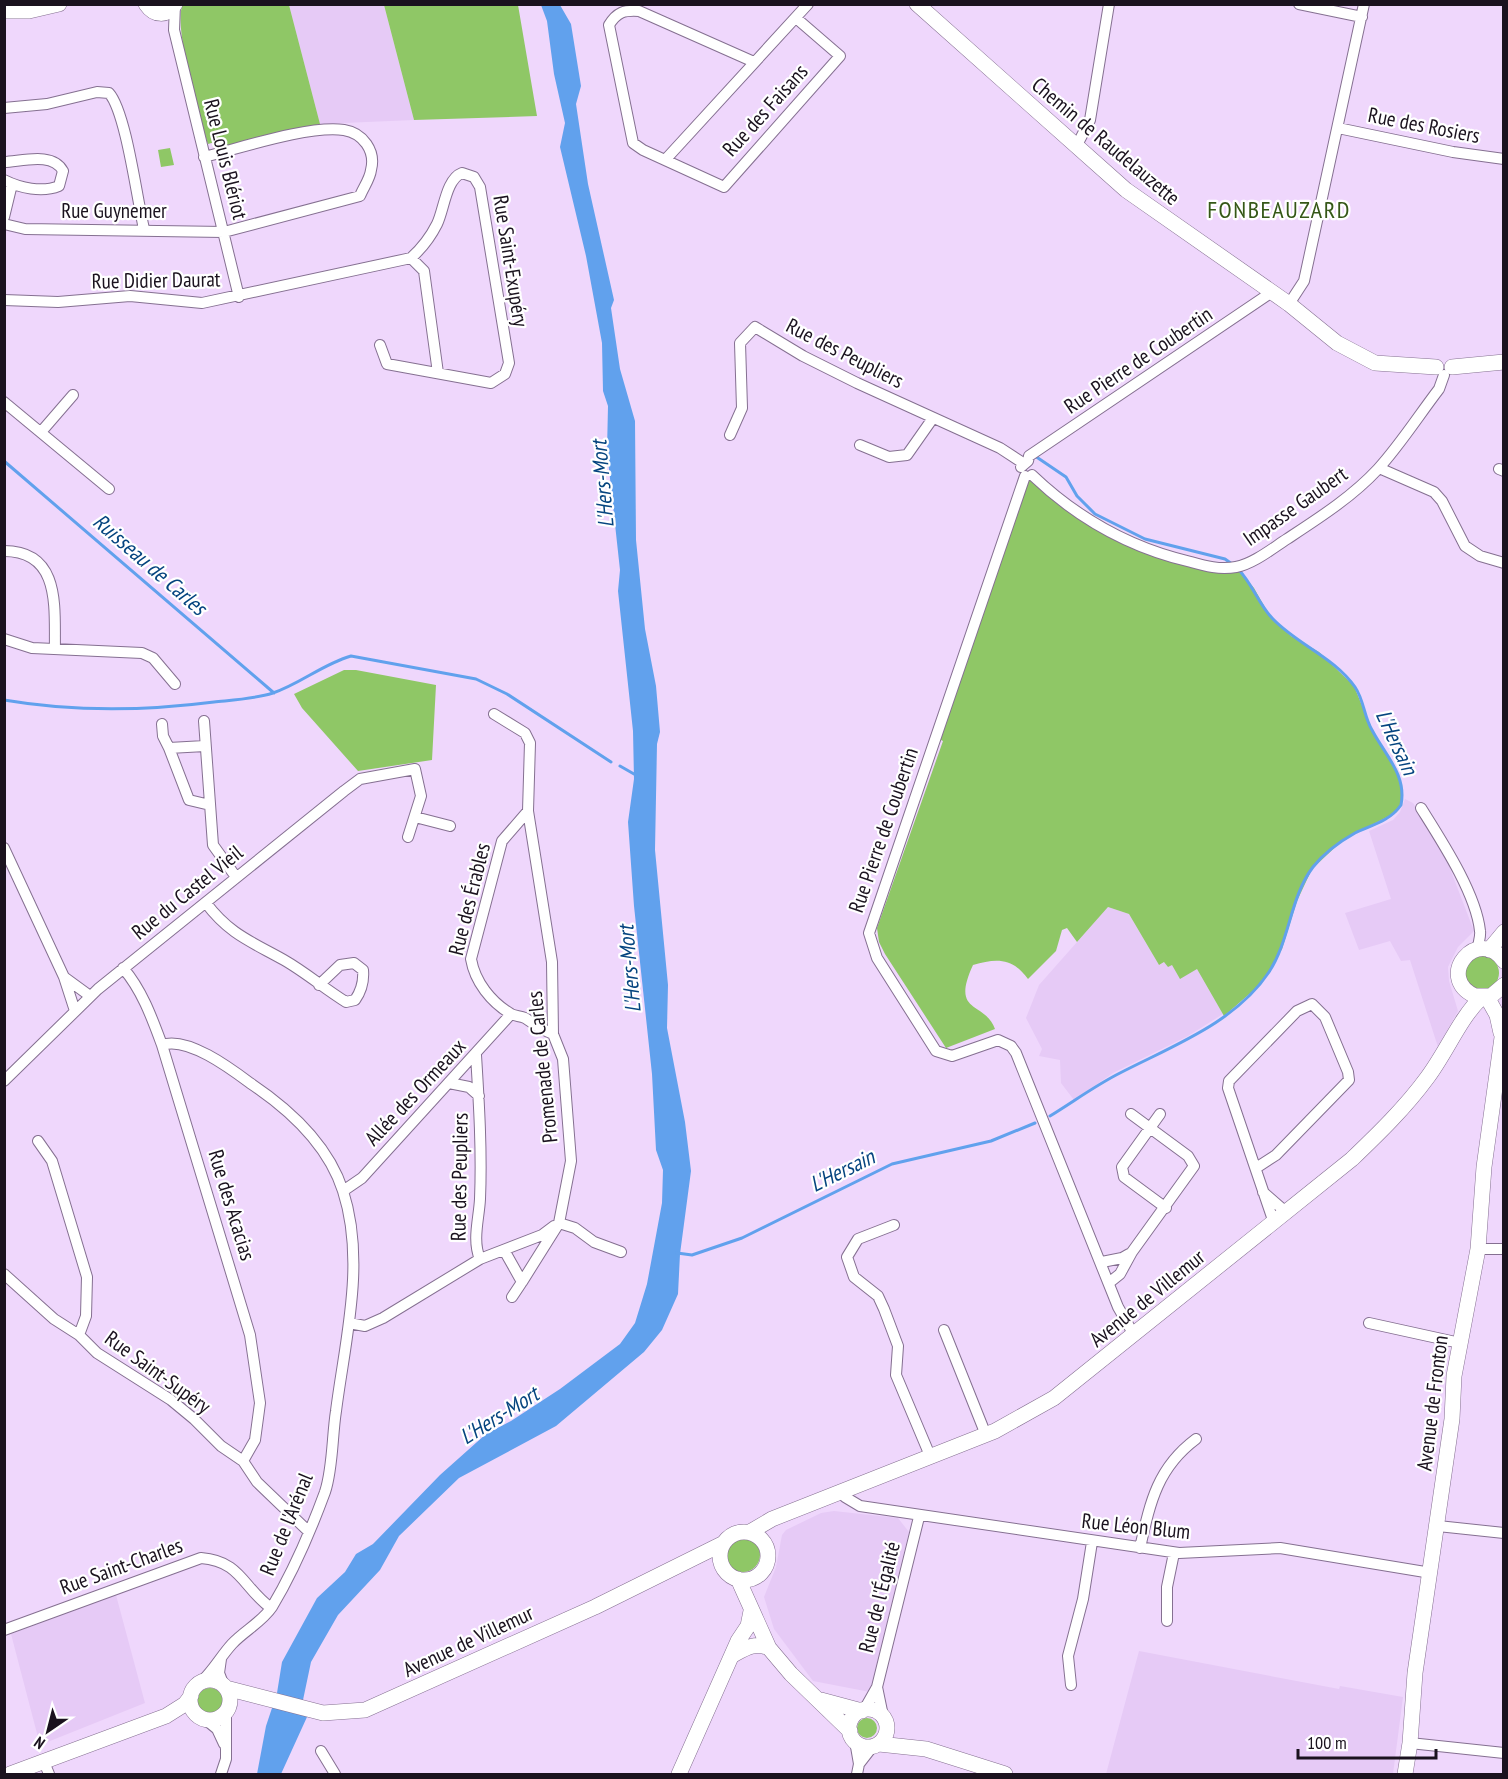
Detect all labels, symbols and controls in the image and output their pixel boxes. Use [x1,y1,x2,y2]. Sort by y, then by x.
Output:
street label: Rue des Faisans [716,58,814,162]
street label: Chemin de Raudelauzette [1026,71,1186,211]
street label: Rue Louis Blériot [198,96,254,222]
street label: Rue des Rosiers [1366,101,1482,149]
street label: Rue Saint-Exupéry [487,193,535,329]
district label: FONBEAUZARD [1207,194,1351,225]
street label: Rue Guynemer [61,197,167,224]
street label: Rue Didier Daurat [91,265,221,295]
street label: Rue Pierre de Coubertin [1059,301,1217,419]
street label: Rue des Peupliers [782,312,908,394]
water label: L'Hers-Mort [584,436,620,529]
street label: Impasse Gaubert [1238,460,1353,552]
water label: Ruisseau de Carles [87,507,214,623]
water label: L'Hersain [1370,705,1425,780]
street label: Rue Pierre de Coubertin [842,744,924,916]
street label: Rue du Castel Vieil [126,839,248,945]
street label: Rue des Érables [442,840,496,958]
water label: L'Hers-Mort [611,921,647,1014]
street label: Promenade de Carles [521,990,563,1144]
street label: Allée des Ormeaux [359,1033,472,1151]
street label: Rue des Peupliers [444,1113,474,1241]
water label: L'Hersain [805,1142,880,1198]
street label: Rue des Acacias [202,1146,262,1264]
street label: Avenue de Villemur [1084,1243,1210,1353]
street label: Rue Saint-Supéry [100,1325,216,1420]
street label: Avenue de Fronton [1410,1334,1454,1472]
water label: L'Hers-Mort [454,1378,546,1450]
street label: Rue de l'Arénal [253,1469,319,1579]
street label: Rue Léon Blum [1080,1507,1192,1545]
street label: Rue Saint-Charles [56,1531,186,1601]
street label: Rue de l'Égalité [852,1539,906,1655]
street label: Avenue de Villemur [399,1599,538,1683]
north arrow [18,1701,78,1761]
scale bar [1298,1722,1436,1760]
text: 100 m [1307,1731,1347,1754]
text: N [30,1733,49,1754]

